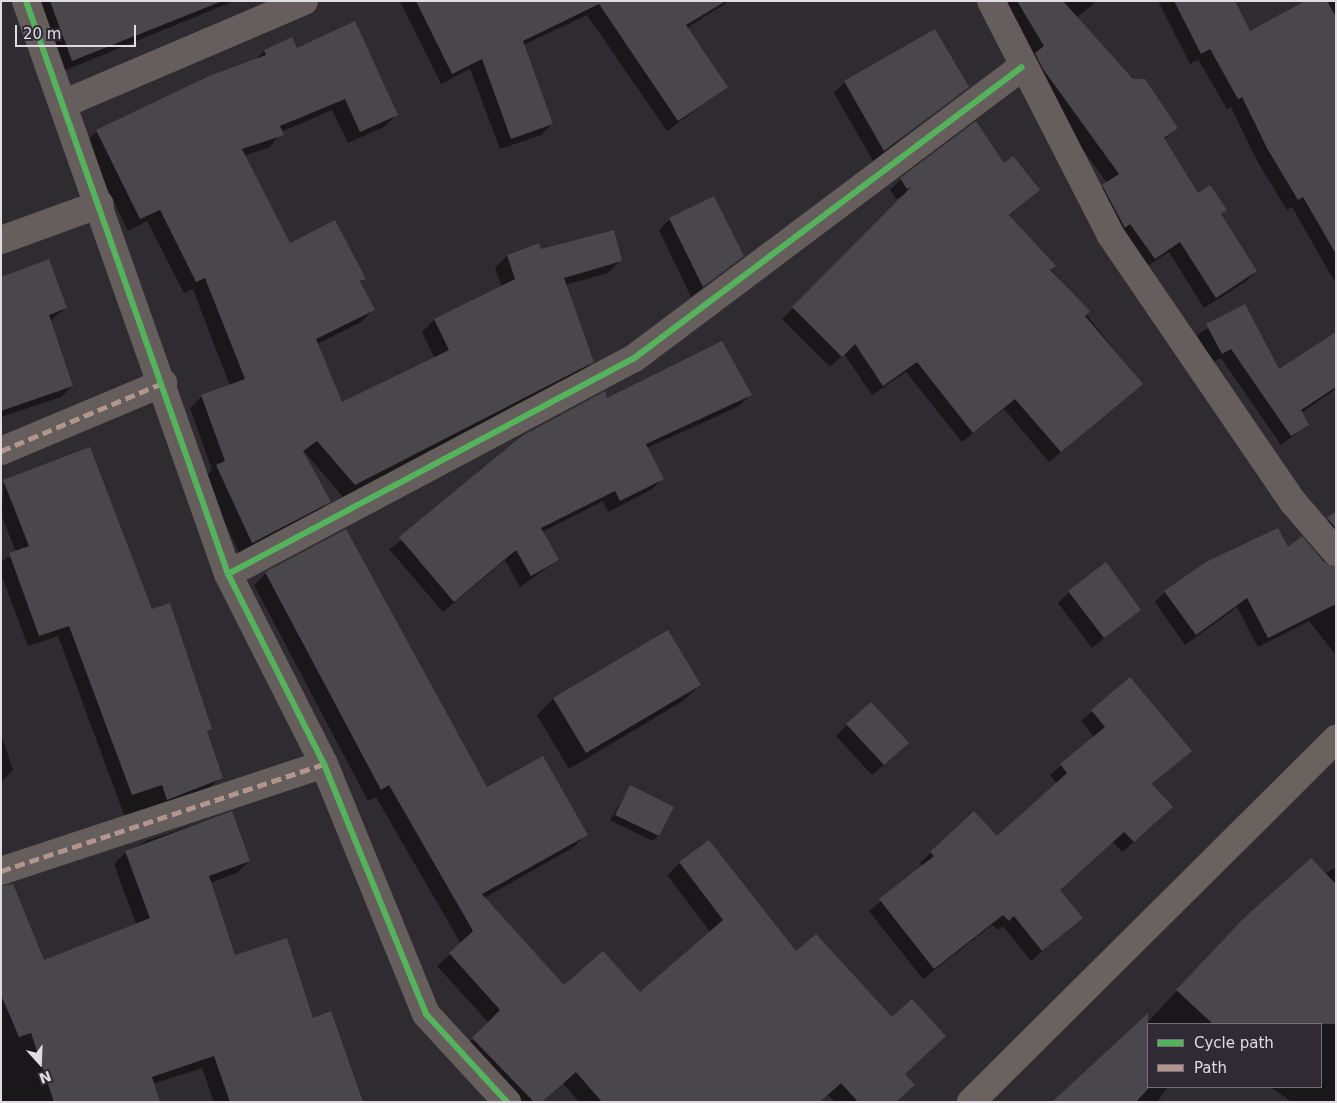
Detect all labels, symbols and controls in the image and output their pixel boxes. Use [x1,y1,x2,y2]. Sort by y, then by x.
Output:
scale bar [18,15,139,47]
text: 20 m [23,25,61,43]
legend [1147,1023,1322,1088]
text: Cycle path [1194,1034,1274,1052]
north arrow [15,1038,65,1088]
text: Path [1194,1059,1227,1077]
text: N [37,1068,53,1087]

